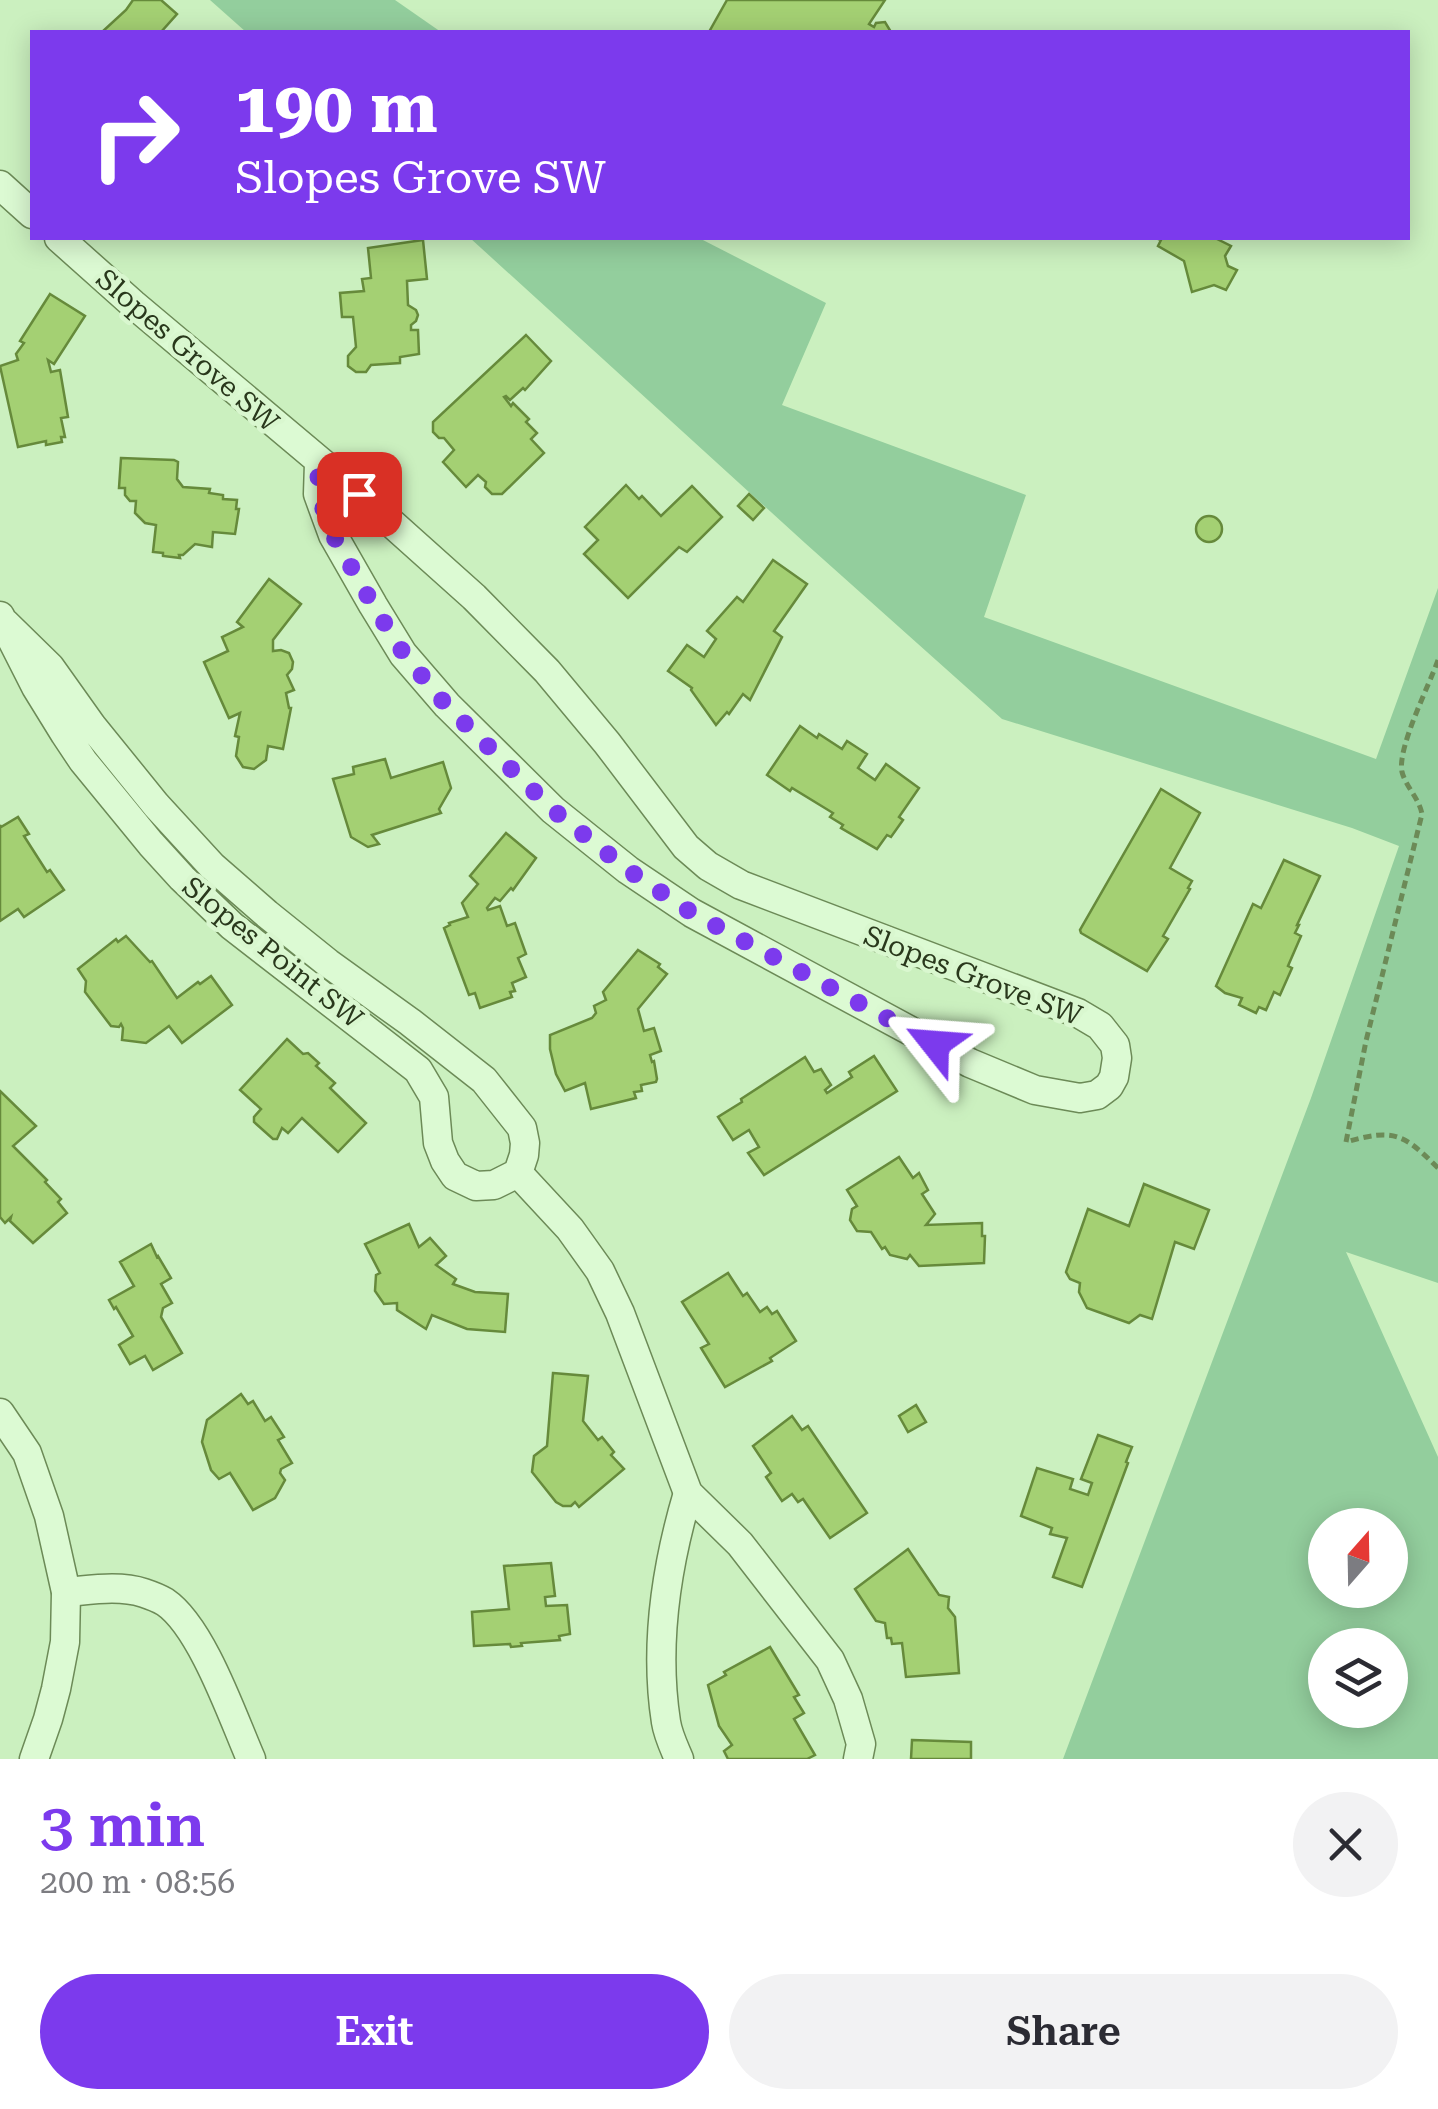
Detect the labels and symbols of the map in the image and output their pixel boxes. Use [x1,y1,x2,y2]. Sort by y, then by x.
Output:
street label: Slopes Grove SW [90,262,286,439]
pin [317,452,402,537]
street label: Slopes Point SW [176,870,370,1035]
street label: Slopes Grove SW [859,919,1087,1032]
position arrow [883,992,987,1096]
north arrow [1308,1508,1408,1608]

